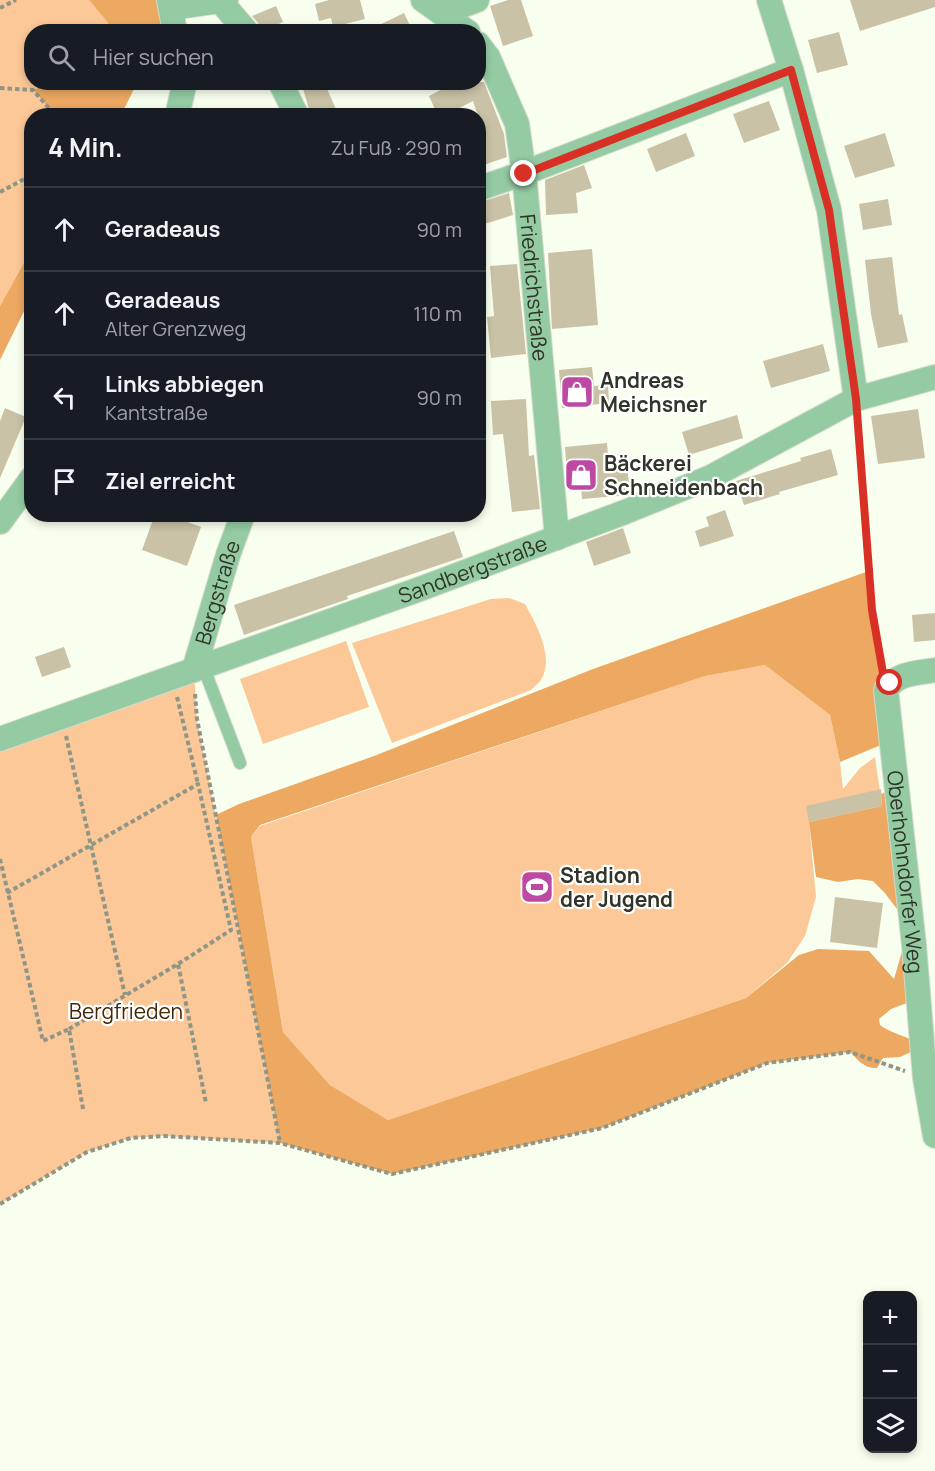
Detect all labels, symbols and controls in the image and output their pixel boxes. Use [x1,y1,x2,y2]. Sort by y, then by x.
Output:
search box [24,24,486,90]
icon: search [45,41,78,74]
text: Hier suchen [93,42,214,72]
text: 4 Min. [48,129,123,165]
text: Zu Fuß · 290 m [330,134,462,161]
route end [510,160,536,186]
icon: ahead [48,213,81,246]
street label: Friedrichstraße [514,213,555,362]
text: Geradeaus [105,214,220,244]
text: 90 m [416,216,462,243]
text: Geradeaus [105,285,220,315]
icon: ahead [48,297,81,330]
text: 110 m [413,300,462,327]
text: Alter Grenzweg [105,315,246,342]
place label: Andreas Meichsner [600,366,707,418]
text: Links abbiegen [105,369,264,399]
shop icon: Andreas Meichsner [559,374,595,410]
icon: left [48,381,81,414]
text: 90 m [416,384,462,411]
text: Kantstraße [105,399,208,426]
place label: Bäckerei Schneidenbach [604,449,763,501]
shop icon: Bäckerei Schneidenbach [563,457,599,493]
icon: arrive [48,465,81,498]
text: Ziel erreicht [105,466,236,496]
street label: Sandbergstraße [394,529,551,610]
street label: Bergstraße [188,536,246,648]
route start [876,669,902,695]
street label: Oberhohndorfer Weg [881,769,930,975]
place label: Stadion der Jugend [560,861,673,913]
sports icon: Stadion der Jugend [519,869,555,905]
park label: Bergfrieden [69,997,183,1025]
map controls [863,1291,917,1453]
button: + [863,1291,917,1345]
button: − [863,1345,917,1399]
button: layers [863,1399,917,1453]

